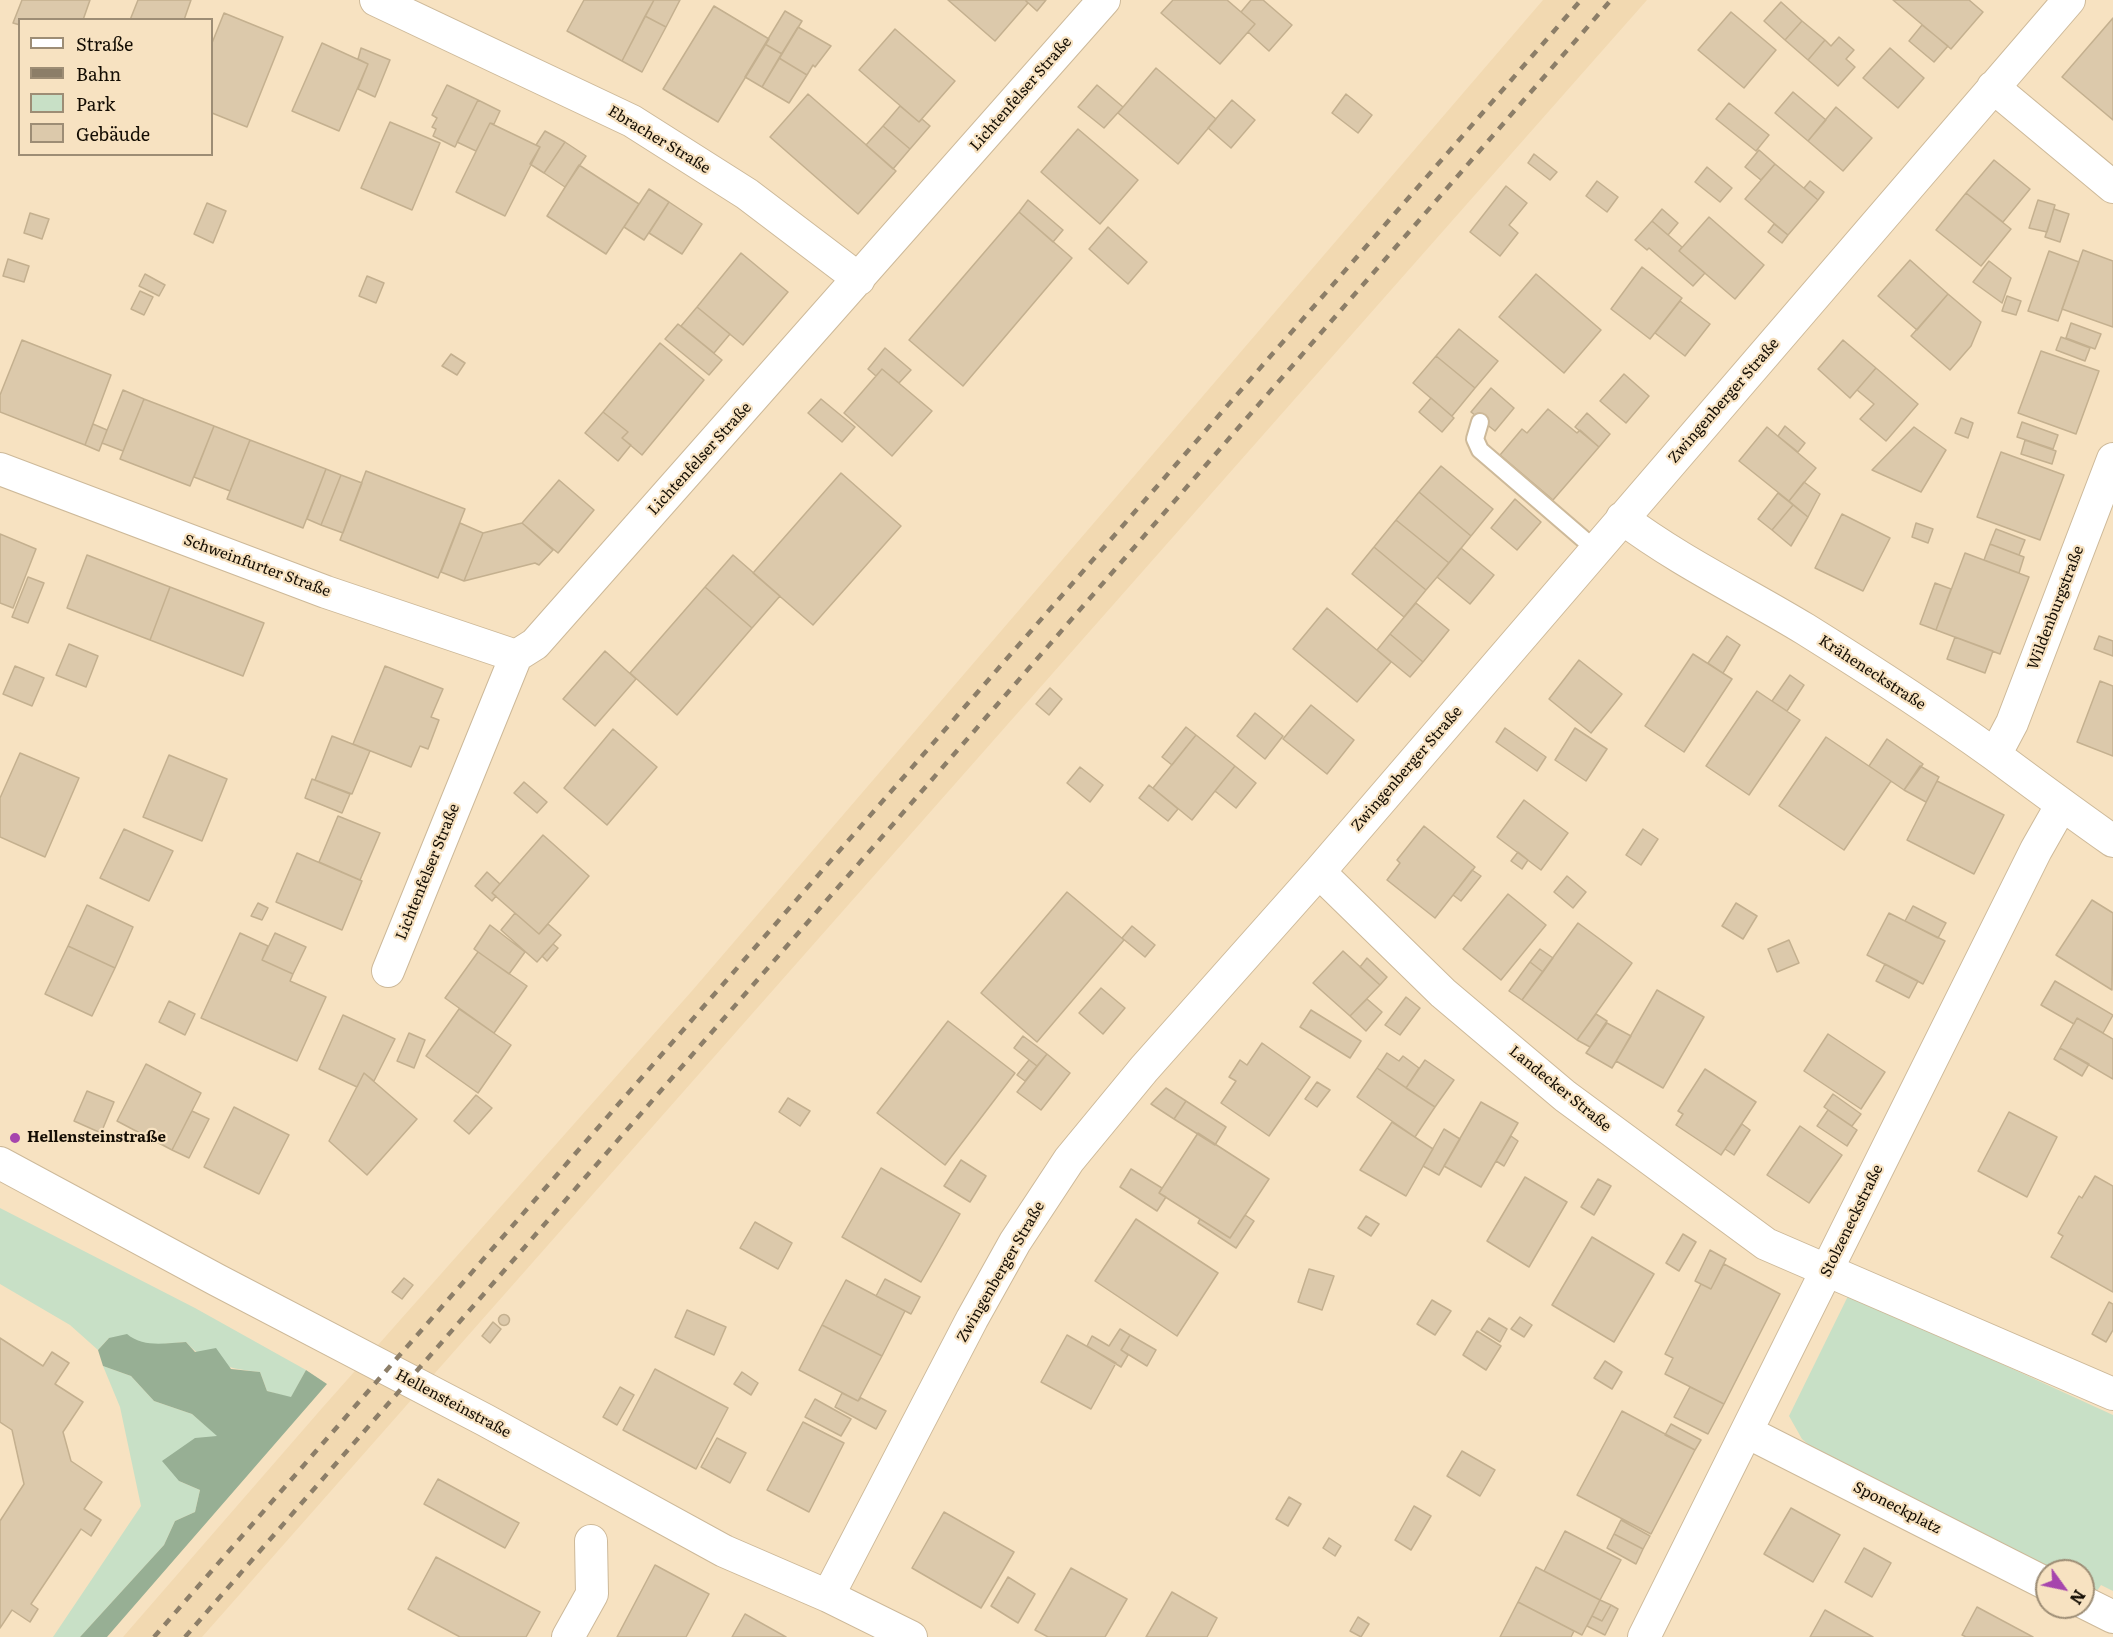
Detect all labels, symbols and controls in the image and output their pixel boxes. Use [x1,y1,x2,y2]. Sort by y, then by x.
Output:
legend [18,18,213,156]
text: Straße [76,30,133,57]
street label: Lichtenfelser Straße [967,33,1075,155]
text: Bahn [76,60,121,87]
text: Park [76,90,115,117]
street label: Ebracher Straße [605,102,713,178]
text: Gebäude [76,120,150,147]
street label: Zwingenberger Straße [1665,335,1783,467]
street label: Lichtenfelser Straße [645,399,755,519]
street label: Schweinfurter Straße [181,531,333,601]
street label: Wildenburgstraße [2024,543,2088,673]
street label: Kräheneckstraße [1815,632,1929,714]
street label: Zwingenberger Straße [1348,703,1466,835]
street label: Lichtenfelser Straße [392,801,464,943]
street label: Landecker Straße [1505,1042,1615,1136]
place label: Hellensteinstraße [27,1129,166,1147]
marker: Hellensteinstraße [8,1131,22,1145]
street label: Stolzeneckstraße [1817,1162,1887,1280]
street label: Zwingenberger Straße [953,1198,1049,1346]
street label: Hellensteinstraße [392,1366,514,1442]
street label: Sponeckplatz [1850,1478,1944,1538]
north arrow [2035,1559,2095,1619]
text: N [2065,1586,2092,1610]

